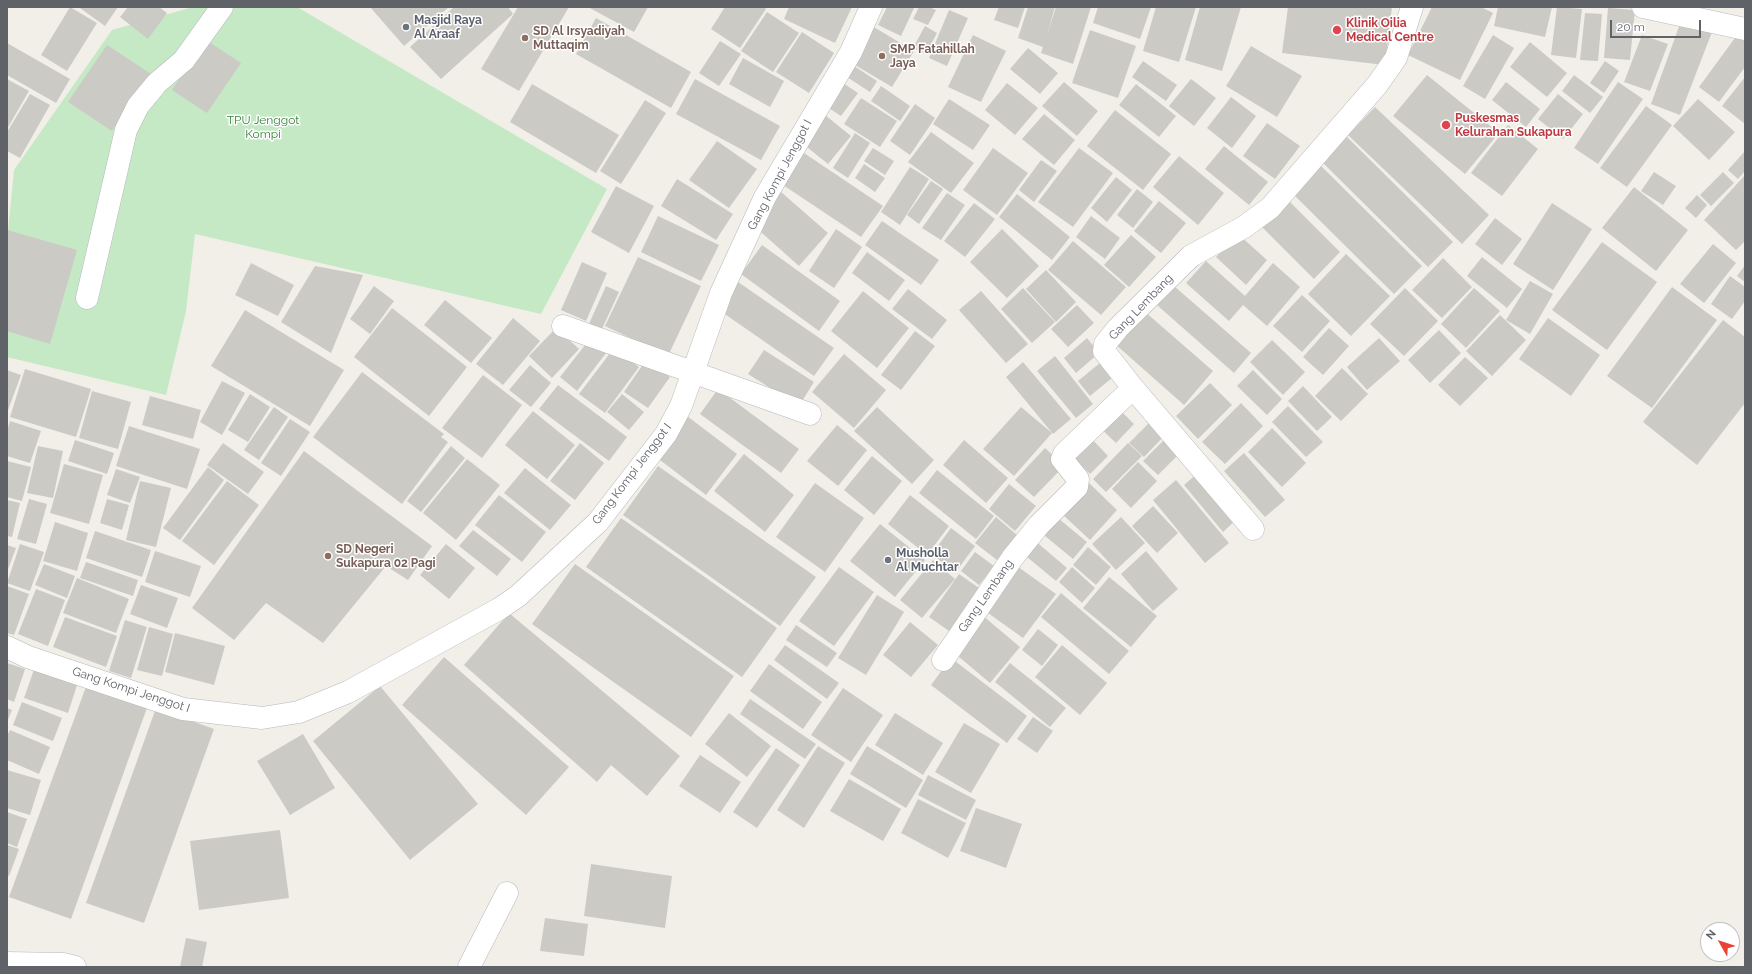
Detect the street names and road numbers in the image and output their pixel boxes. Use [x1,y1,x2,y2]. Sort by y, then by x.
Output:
street label: Gang Kompi Jenggot I [745,117,815,233]
street label: Gang Lembang [1106,271,1176,343]
street label: Gang Kompi Jenggot I [589,421,675,527]
street label: Gang Lembang [955,557,1017,635]
street label: Gang Kompi Jenggot I [70,664,192,716]

